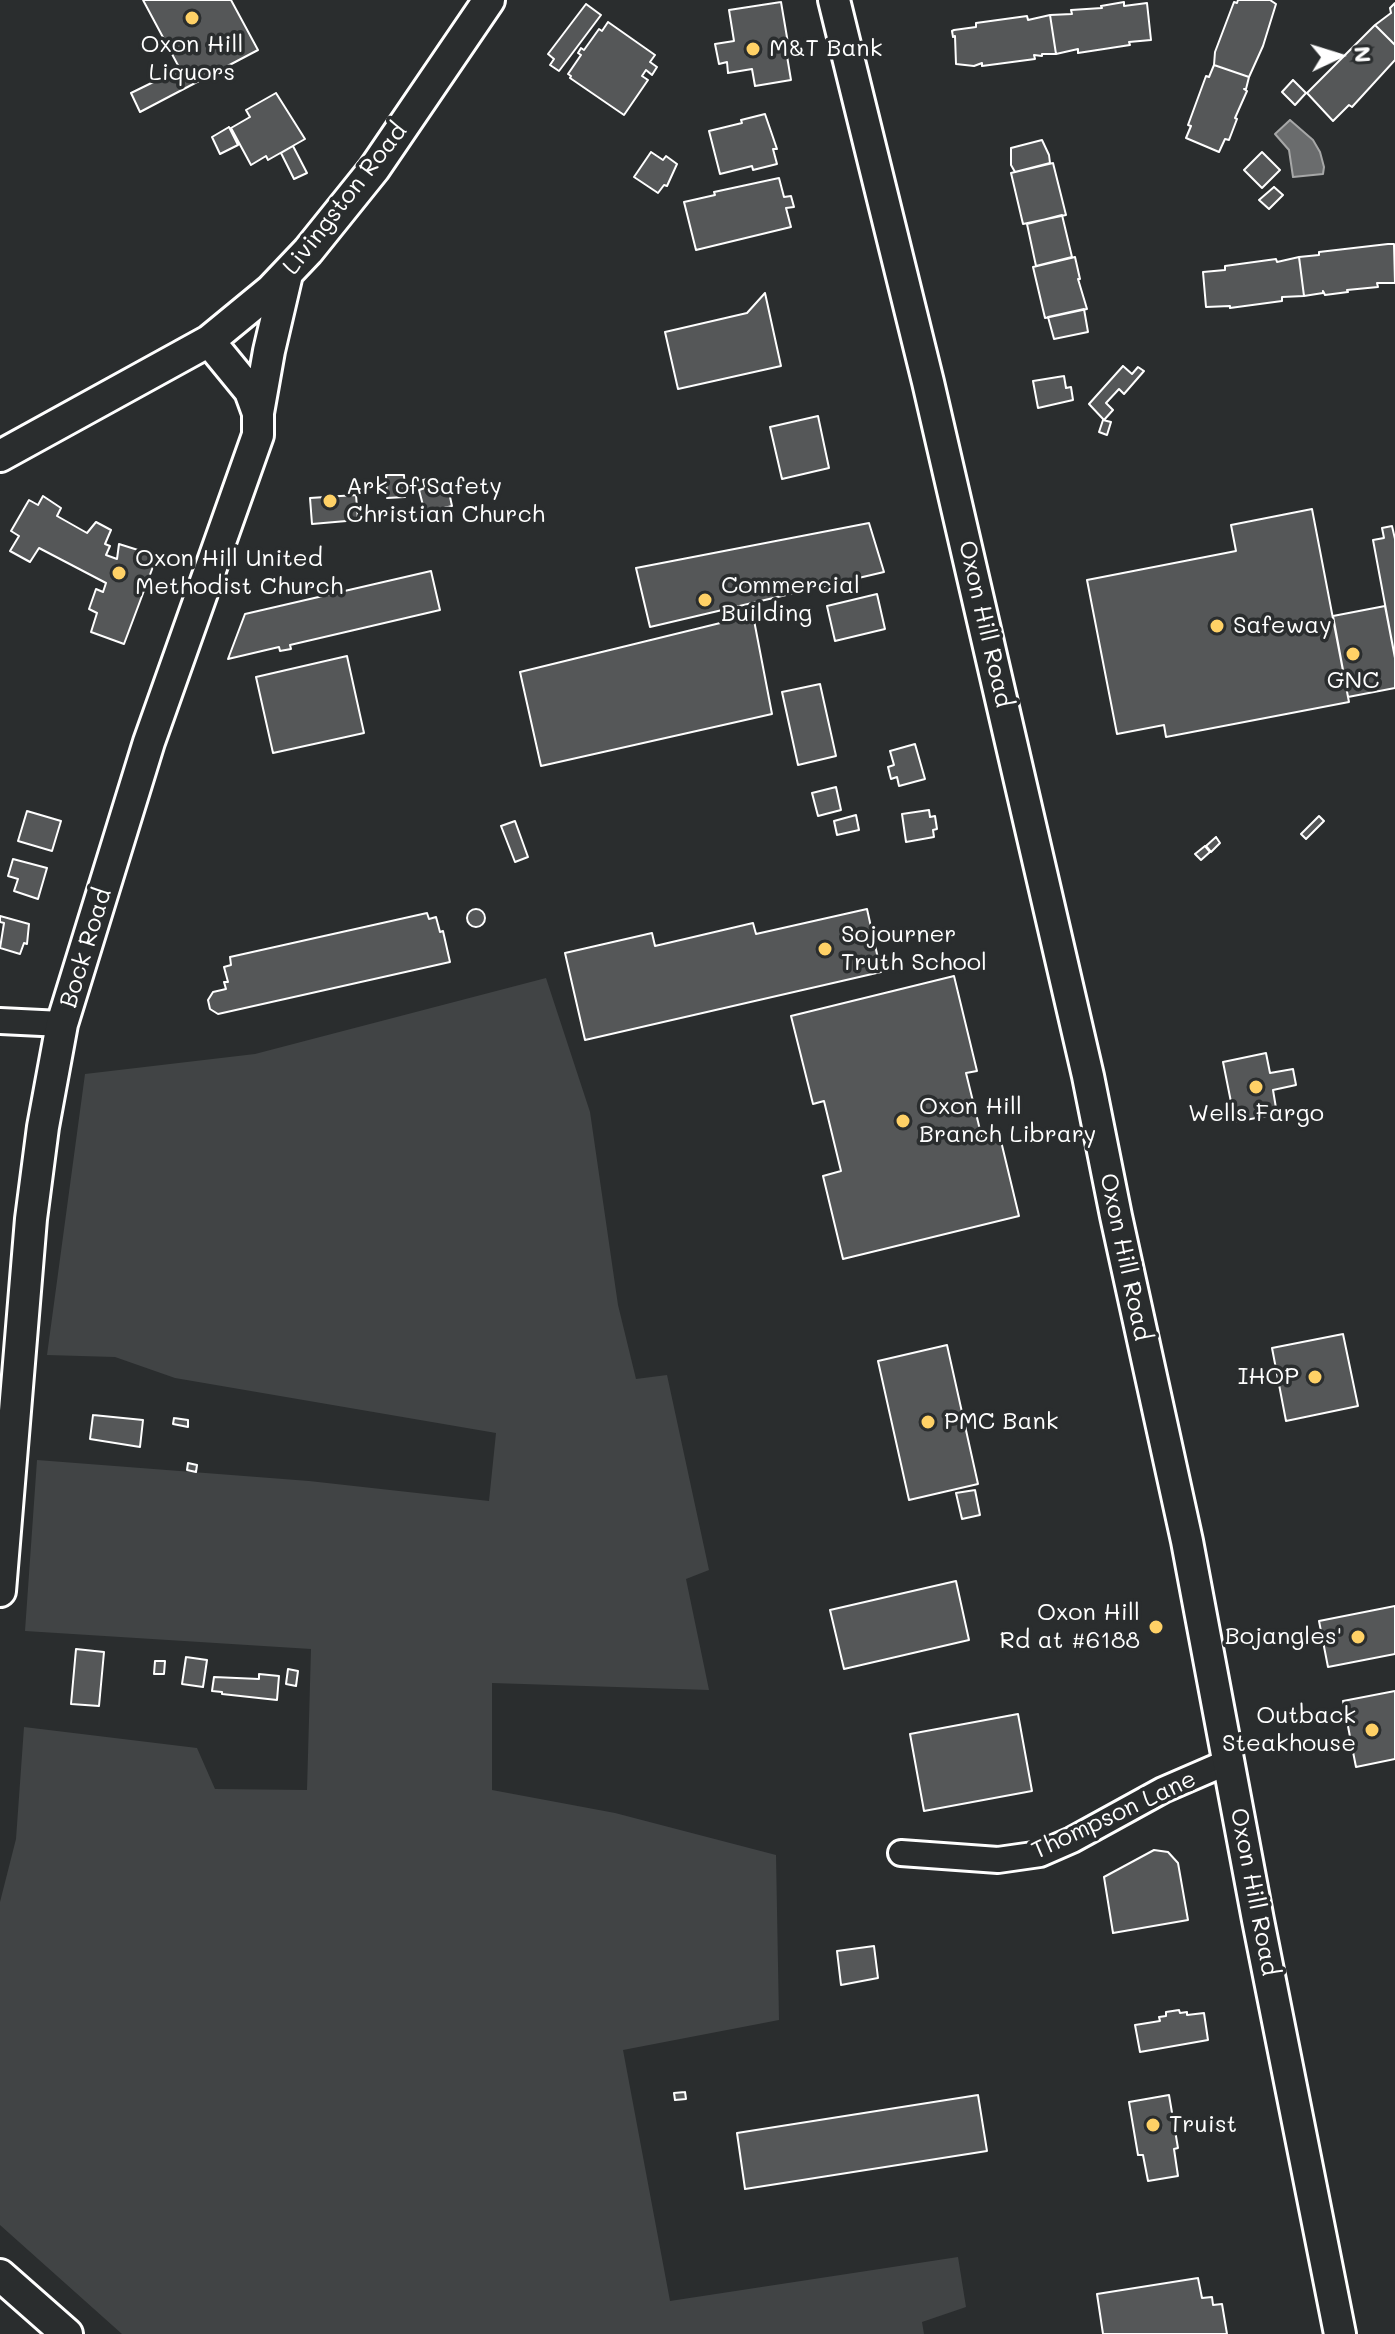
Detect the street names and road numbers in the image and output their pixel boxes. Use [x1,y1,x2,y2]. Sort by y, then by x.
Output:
street label: Livingston Road [277,117,413,281]
street label: Oxon Hill Road [952,538,1018,710]
street label: Bock Road [54,885,118,1011]
street label: Oxon Hill Road [1093,1171,1157,1343]
street label: Thompson Lane [1027,1764,1201,1866]
street label: Oxon Hill Road [1224,1806,1284,1978]

